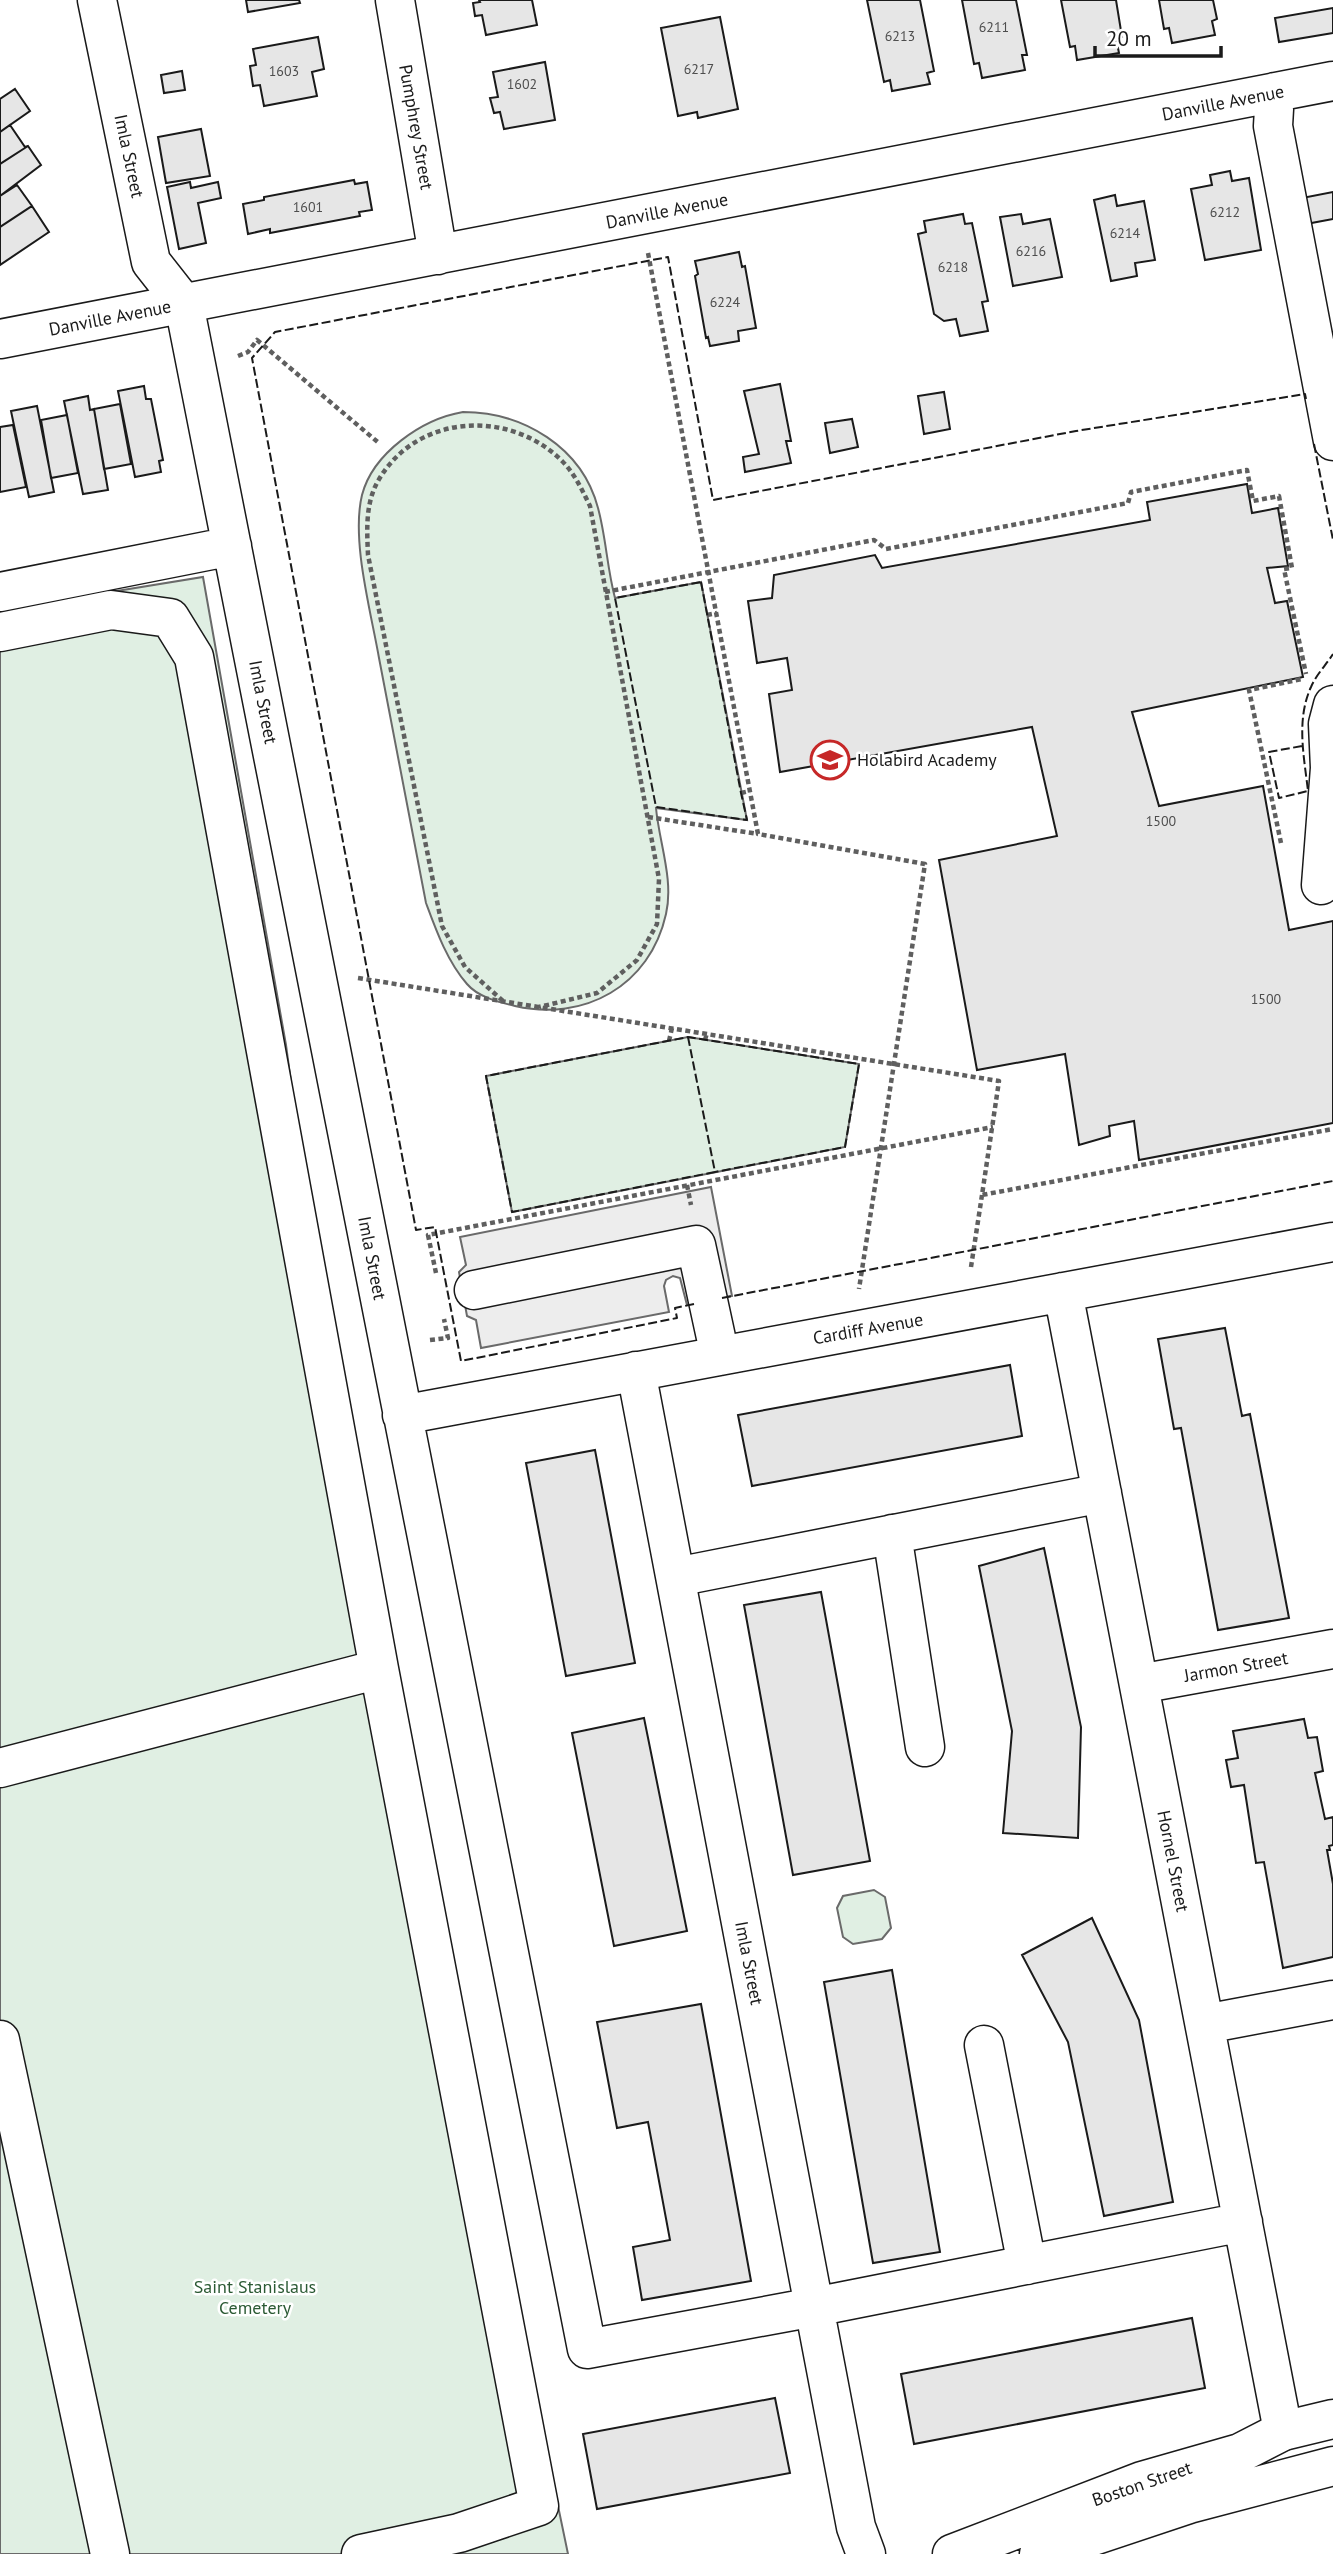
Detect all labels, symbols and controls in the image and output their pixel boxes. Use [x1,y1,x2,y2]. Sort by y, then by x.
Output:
scale bar [1095,14,1221,58]
house number: 6211 [979,18,1009,36]
text: 20 m [1106,25,1152,52]
house number: 6213 [885,27,915,45]
house number: 6217 [684,60,714,78]
house number: 1603 [269,62,299,80]
street label: Pumphrey Street [394,63,439,191]
house number: 1602 [507,75,537,93]
street label: Danville Avenue [1160,79,1286,126]
street label: Imla Street [109,112,150,200]
street label: Danville Avenue [604,187,730,234]
house number: 1601 [293,198,323,216]
house number: 6212 [1210,203,1240,221]
house number: 6214 [1110,224,1141,242]
house number: 6216 [1016,242,1046,260]
house number: 6218 [938,258,968,276]
house number: 6224 [710,293,741,311]
street label: Danville Avenue [47,294,173,341]
street label: Imla Street [244,658,283,746]
school or university icon: Holabird Academy [809,739,851,781]
place label: Holabird Academy [857,748,997,771]
house number: 1500 [1146,812,1177,830]
house number: 1500 [1251,990,1282,1008]
street label: Imla Street [353,1214,392,1302]
street label: Cardiff Avenue [811,1308,925,1350]
street label: Jarmon Street [1181,1646,1290,1687]
street label: Hornel Street [1152,1808,1195,1914]
street label: Imla Street [730,1919,769,2007]
park label: Saint Stanislaus Cemetery [194,2275,316,2319]
street label: Boston Street [1089,2456,1195,2511]

